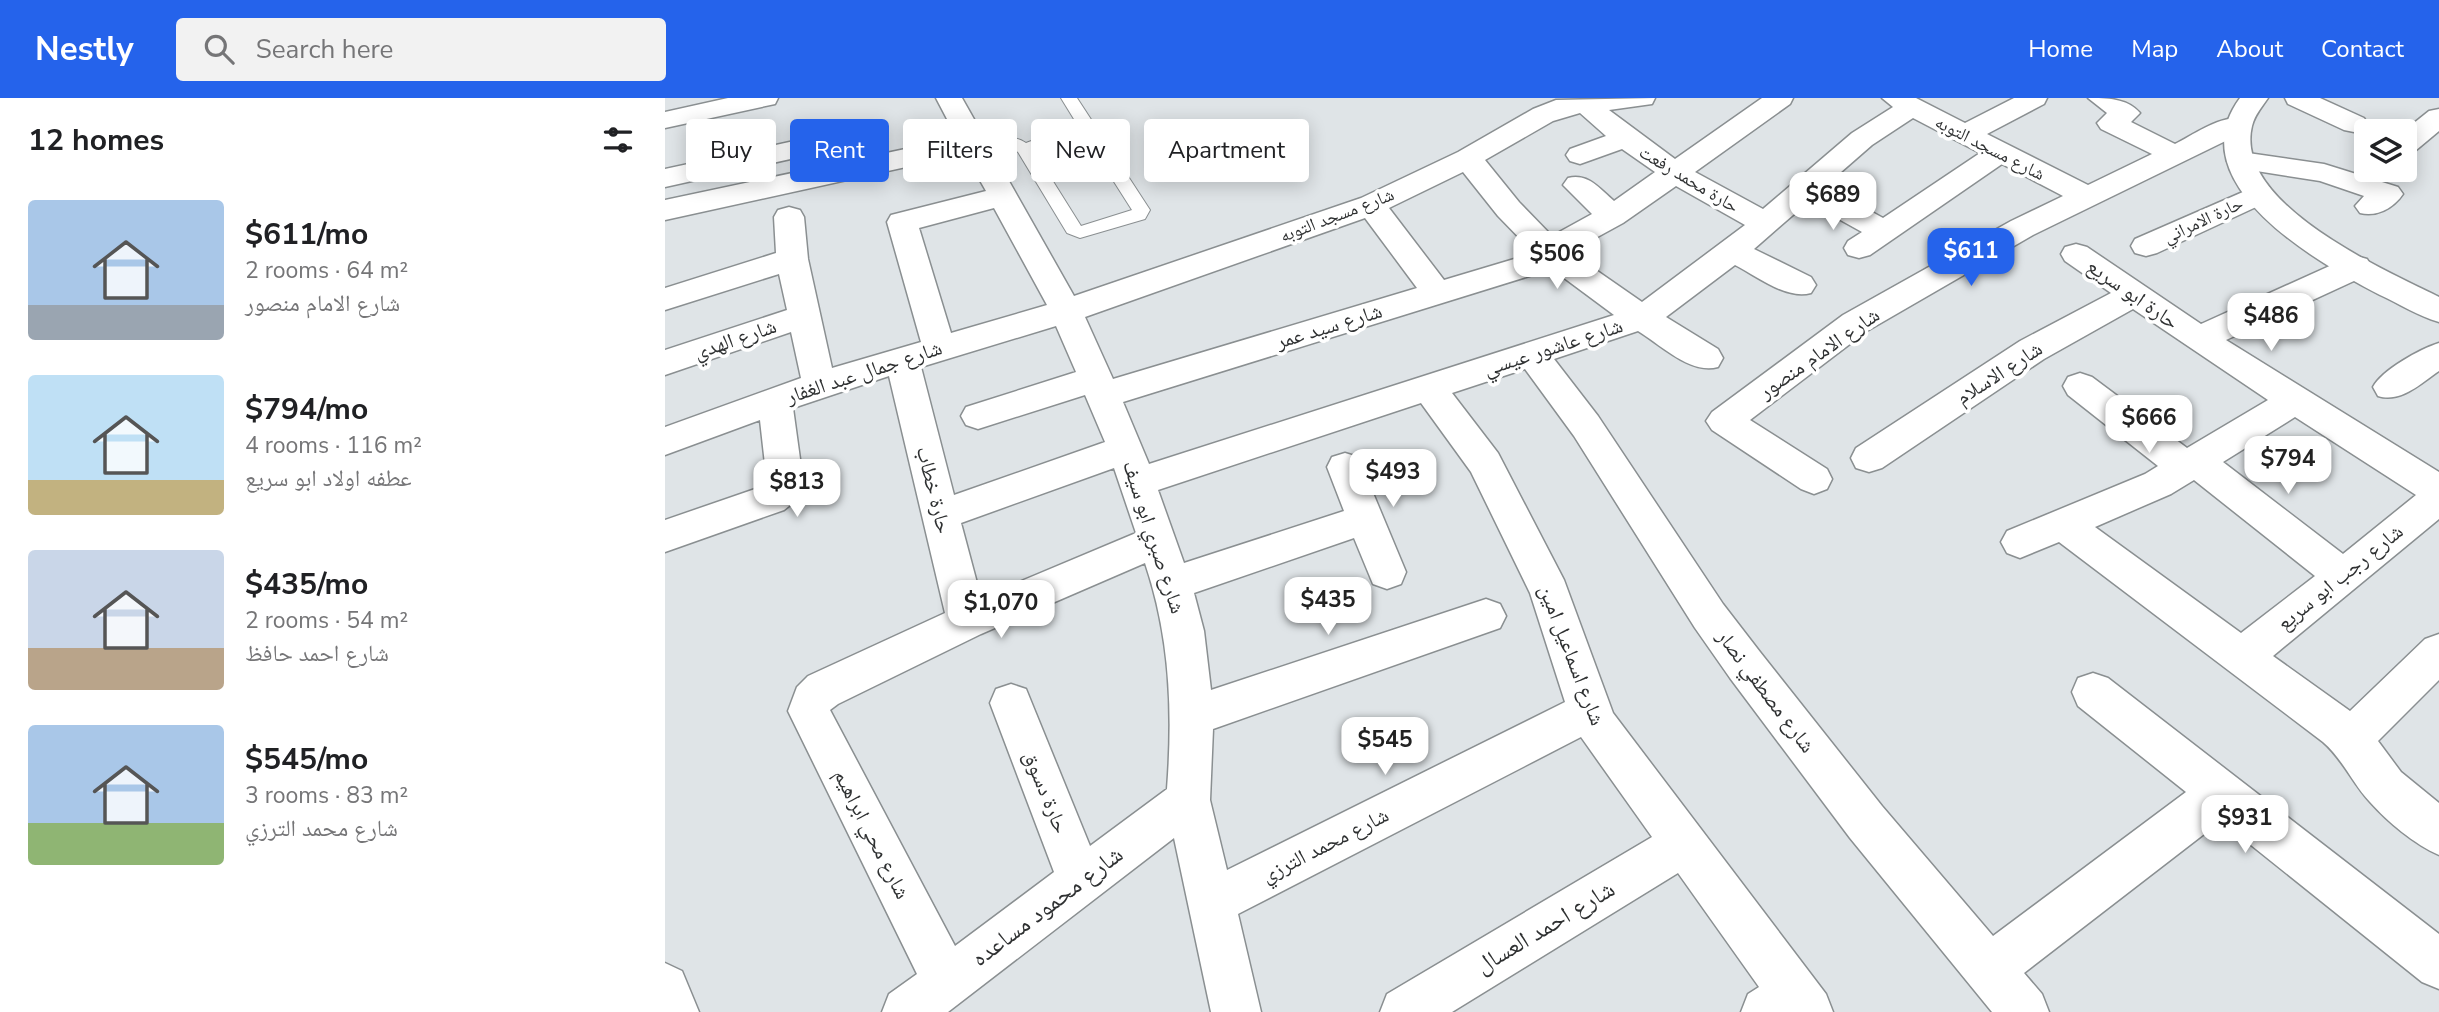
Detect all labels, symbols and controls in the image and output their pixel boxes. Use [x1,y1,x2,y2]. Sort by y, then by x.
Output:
search box [176,18,666,81]
text: Nestly [35,27,134,72]
icon: search [200,30,238,68]
text: Search here [256,32,393,67]
text: Home [2028,33,2093,65]
text: Map [2131,33,2178,65]
text: About [2216,33,2283,65]
text: Contact [2321,33,2404,65]
street label: شارع مسجد التوبه [1931,110,2049,186]
chip: Buy [686,119,776,182]
chip: Rent [790,119,889,182]
chip: Filters [903,119,1017,182]
chip: New [1031,119,1130,182]
chip: Apartment [1144,119,1309,182]
map controls [2354,119,2417,182]
button: layers [2354,119,2417,182]
text: 12 homes [28,120,164,161]
icon: filters [599,121,637,159]
street label: حارة محمد رفعت [1635,140,1743,218]
pin: $689 [1792,172,1874,232]
text: $689 [1805,179,1861,210]
street label: شارع مسجد التوبه [1277,182,1397,248]
street label: حارة الامراني [2159,191,2248,251]
text: $611/mo [245,214,368,255]
icon: home [84,228,168,312]
pin: $611 [1930,228,2012,288]
pin: $506 [1516,232,1598,291]
text: $611 [1943,235,1999,266]
text: $506 [1529,238,1585,269]
street label: حارة ابو سريع [2081,252,2185,336]
text: 2 rooms · 64 m² [245,255,408,286]
text: شارع الامام منصور [245,288,400,319]
pin: $486 [2230,294,2312,353]
street label: شارع سيد عمر [1271,297,1386,356]
text: $486 [2243,300,2299,331]
street label: شارع الامام منصور [1752,301,1885,406]
street label: شارع عاشور عيسي [1480,311,1627,385]
street label: شارع الهدي [690,312,781,368]
street label: شارع جمال عبد الغفار [782,334,946,411]
street label: شارع الاسلام [1950,335,2048,411]
text: $794/mo [245,389,368,430]
pin: $666 [2108,396,2190,455]
text: $666 [2121,402,2177,433]
icon: home [84,403,168,487]
text: 4 rooms · 116 m² [245,430,422,461]
pin: $794 [2247,436,2329,496]
text: $794 [2260,443,2316,474]
street label: حارة خطاب [910,444,958,536]
pin: $493 [1352,450,1434,509]
text: $493 [1365,456,1421,487]
street label: شارع صبري ابو سيف [1114,457,1192,618]
pin: $813 [756,460,838,519]
text: عطفه اولاد ابو سريع [245,463,412,494]
text: $813 [769,466,825,497]
street label: شارع رجب ابو سريع [2271,517,2409,637]
text: $435/mo [245,564,368,605]
icon: home [84,578,168,662]
pin: $435 [1287,578,1369,637]
pin: $1,070 [944,580,1058,640]
street label: شارع اسماعيل امين [1532,581,1612,729]
text: $435 [1300,584,1356,615]
text: $1,070 [964,587,1038,618]
text: 2 rooms · 54 m² [245,605,408,636]
street label: شارع مصطفي نصار [1708,623,1822,760]
text: شارع احمد حافظ [245,638,389,669]
pin: $545 [1344,718,1426,777]
text: $545 [1357,724,1413,755]
text: $545/mo [245,739,368,780]
street label: حارة دسوق [1017,747,1075,837]
icon: home [84,753,168,837]
street label: شارع محي ابراهيم [825,764,917,905]
text: 3 rooms · 83 m² [245,780,408,811]
pin: $931 [2204,796,2286,855]
street label: شارع محمد الترزي [1257,801,1395,891]
text: $931 [2217,802,2273,833]
text: شارع محمد الترزي [245,813,398,844]
street label: شارع محمود مساعده [965,838,1129,974]
street label: شارع احمد العسال [1469,873,1621,981]

